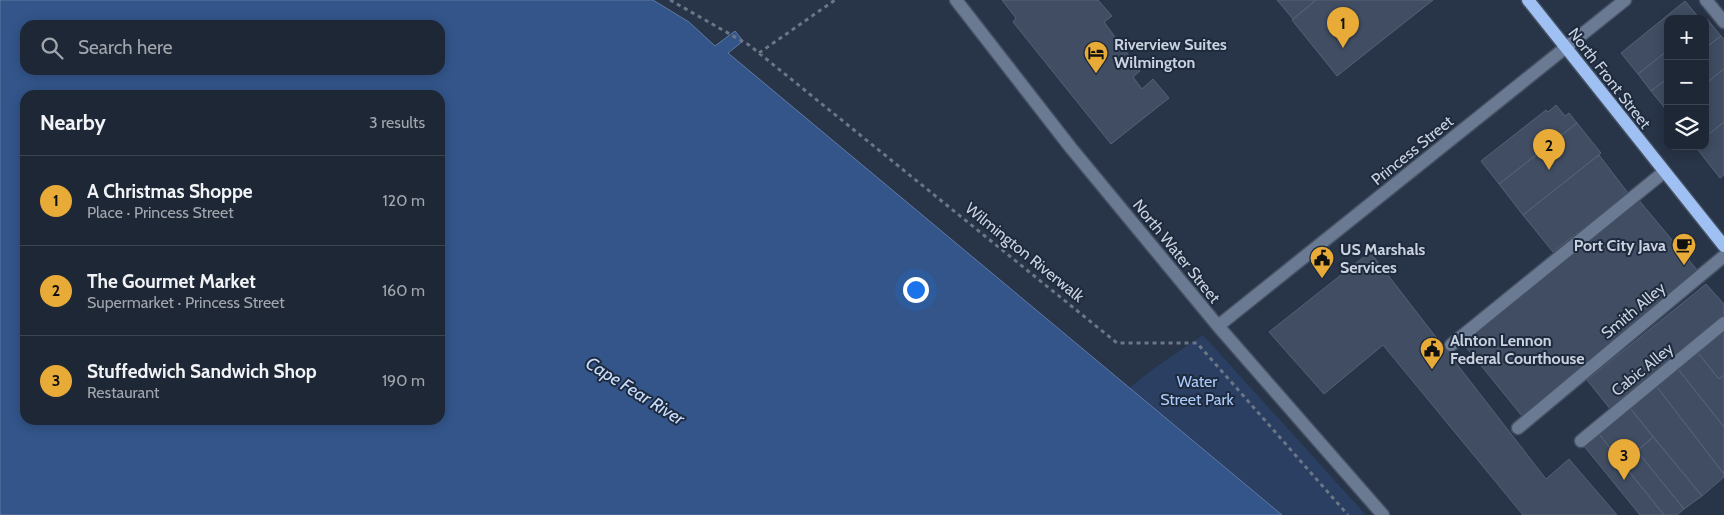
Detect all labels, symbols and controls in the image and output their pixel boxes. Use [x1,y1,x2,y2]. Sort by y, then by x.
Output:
pin: 1 [1327,7,1359,48]
map controls [1664,15,1709,150]
button: + [1664,15,1709,60]
search box [20,20,445,75]
street label: North Front Street [1564,24,1655,133]
icon: search [38,34,66,62]
place label: Riverview Suites Wilmington [1114,35,1227,72]
text: Search here [78,36,172,59]
hotel icon: Riverview Suites Wilmington [1083,40,1109,74]
button: − [1664,60,1709,105]
button: layers [1664,105,1709,150]
text: Nearby [40,110,106,135]
street label: Princess Street [1368,111,1458,189]
text: 3 results [369,113,425,132]
pin: 2 [1533,129,1565,170]
text: A Christmas Shoppe [87,180,253,203]
text: 1 [53,191,59,210]
text: 120 m [383,191,425,210]
street label: North Water Street [1129,196,1225,307]
street label: Wilmington Riverwalk [961,199,1089,307]
text: Place · Princess Street [87,203,234,222]
cafe icon: Port City Java [1671,232,1697,266]
place label: Port City Java [1574,236,1666,255]
place label: US Marshals Services [1340,240,1426,277]
public building icon: US Marshals Services [1309,245,1335,279]
text: The Gourmet Market [87,270,256,293]
your location [903,277,929,303]
street label: Smith Alley [1597,278,1669,343]
text: 2 [52,281,60,300]
text: 160 m [382,281,425,300]
text: Supermarket · Princess Street [87,293,285,312]
place label: Alnton Lennon Federal Courthouse [1450,331,1585,368]
public building icon: Alnton Lennon Federal Courthouse [1419,336,1445,370]
street label: Cabic Alley [1608,339,1677,400]
water label: Cape Fear River [582,352,690,431]
text: Stuffedwich Sandwich Shop [87,360,317,383]
text: 3 [52,371,60,390]
text: 190 m [382,371,425,390]
park label: Water Street Park [1160,372,1235,409]
text: Restaurant [87,383,159,402]
pin: 3 [1608,439,1640,480]

